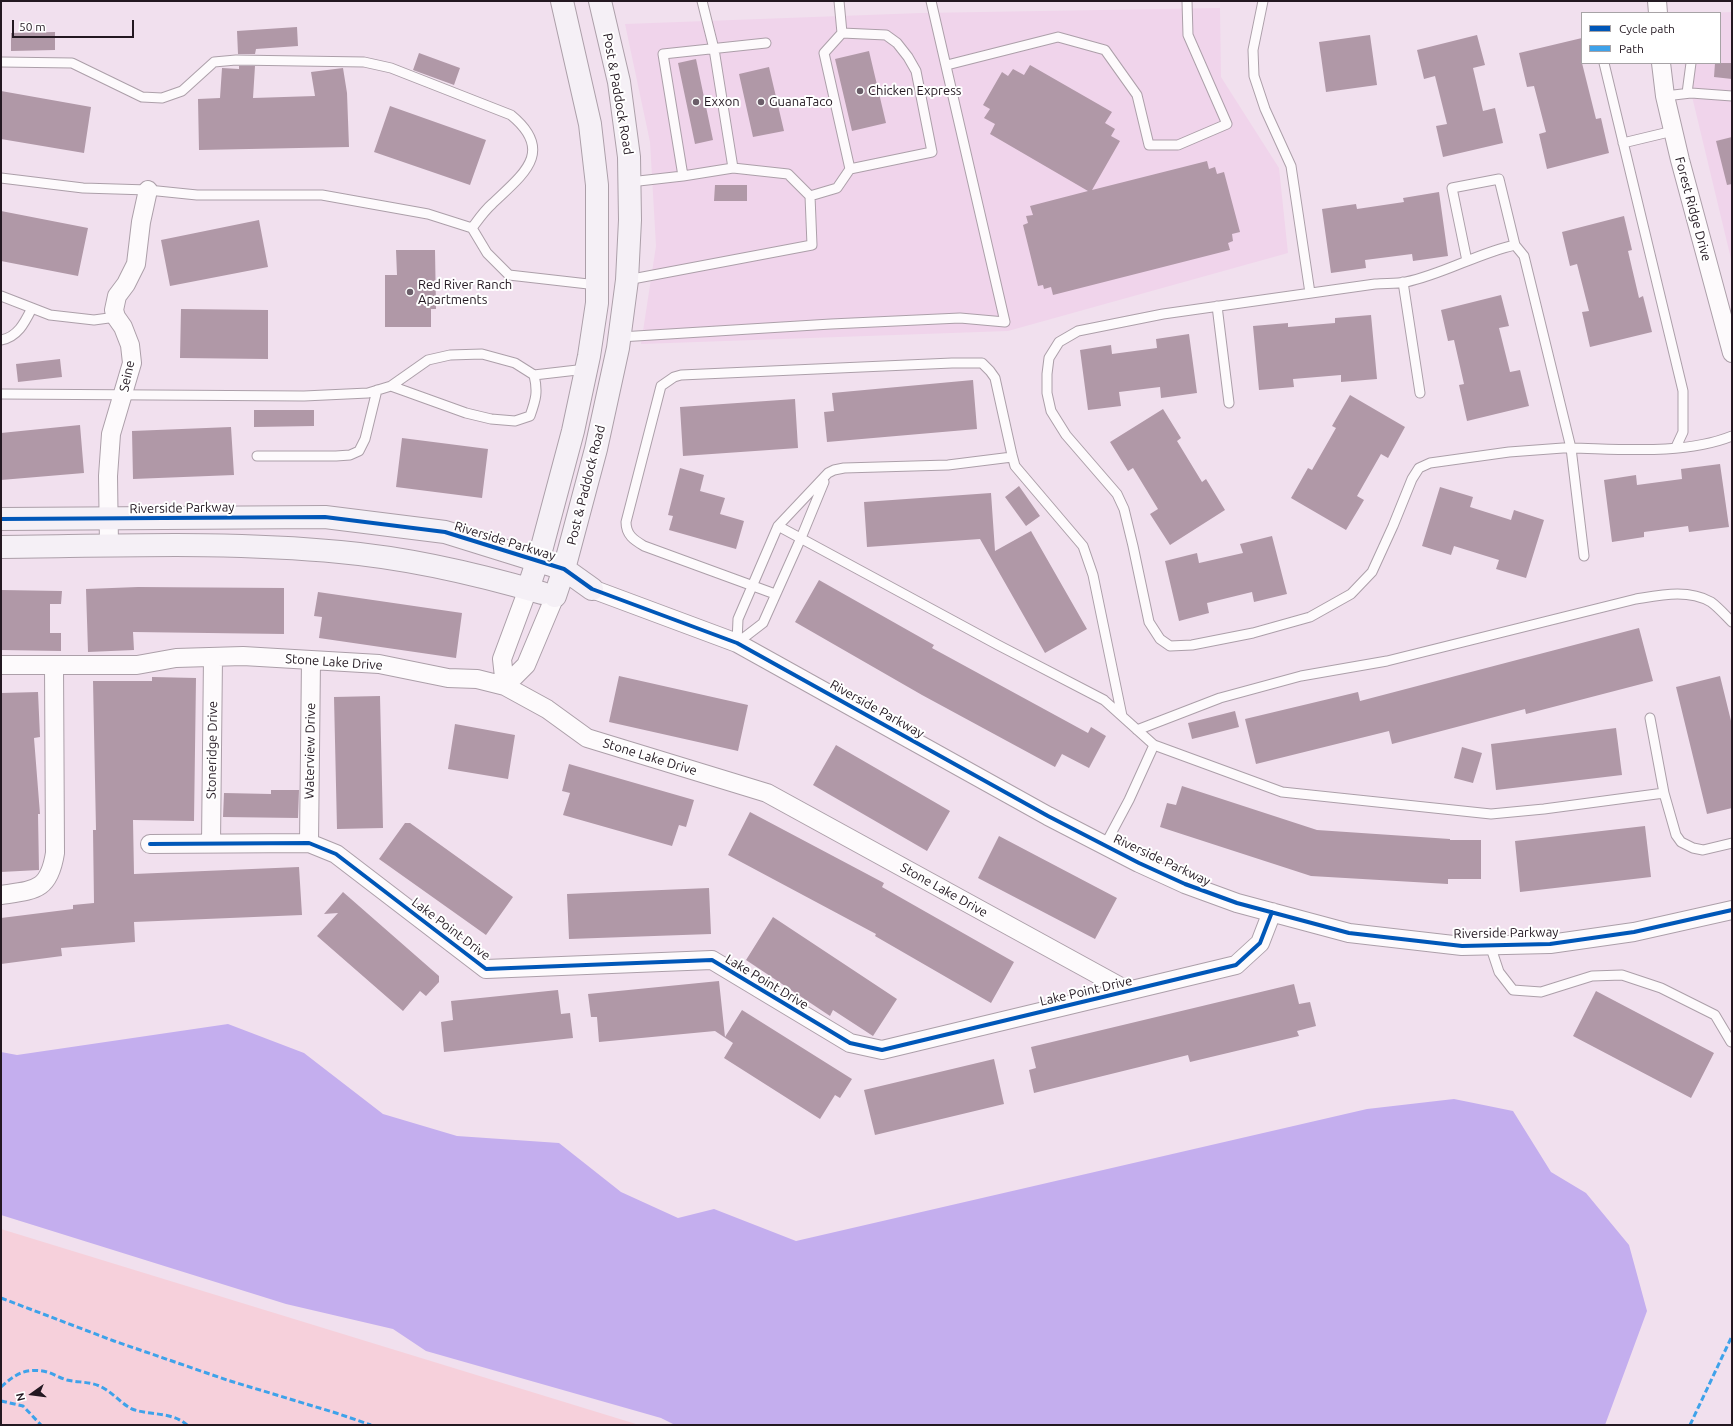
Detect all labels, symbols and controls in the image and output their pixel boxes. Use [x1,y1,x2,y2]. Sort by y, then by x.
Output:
scale bar [14,12,136,38]
legend [1581,12,1721,64]
text: 50 m [19,20,46,33]
text: Cycle path [1619,22,1675,35]
street label: Post & Paddock Road [600,32,636,156]
text: Path [1619,42,1644,55]
place label: Chicken Express [868,83,961,99]
marker: Chicken Express [855,86,865,96]
place label: Exxon [704,94,740,110]
place label: GuanaTaco [769,94,833,110]
marker: Exxon [691,97,701,107]
marker: GuanaTaco [756,97,766,107]
street label: Forest Ridge Drive [1672,155,1714,263]
place label: Red River Ranch Apartments [418,277,512,308]
marker: Red River Ranch Apartments [405,287,415,297]
street label: Seine [116,359,138,393]
street label: Post & Paddock Road [564,423,608,547]
street label: Riverside Parkway [129,499,235,517]
street label: Riverside Parkway [452,518,558,564]
street label: Stone Lake Drive [285,651,383,673]
street label: Riverside Parkway [827,677,927,741]
street label: Stoneridge Drive [203,701,221,799]
street label: Waterview Drive [301,703,319,799]
street label: Stone Lake Drive [601,735,699,779]
street label: Riverside Parkway [1111,831,1213,889]
street label: Stone Lake Drive [898,860,990,920]
street label: Lake Point Drive [409,894,493,964]
street label: Riverside Parkway [1453,924,1559,942]
street label: Lake Point Drive [723,951,811,1013]
street label: Lake Point Drive [1038,973,1134,1009]
north arrow [12,1374,52,1414]
text: N [14,1391,27,1402]

